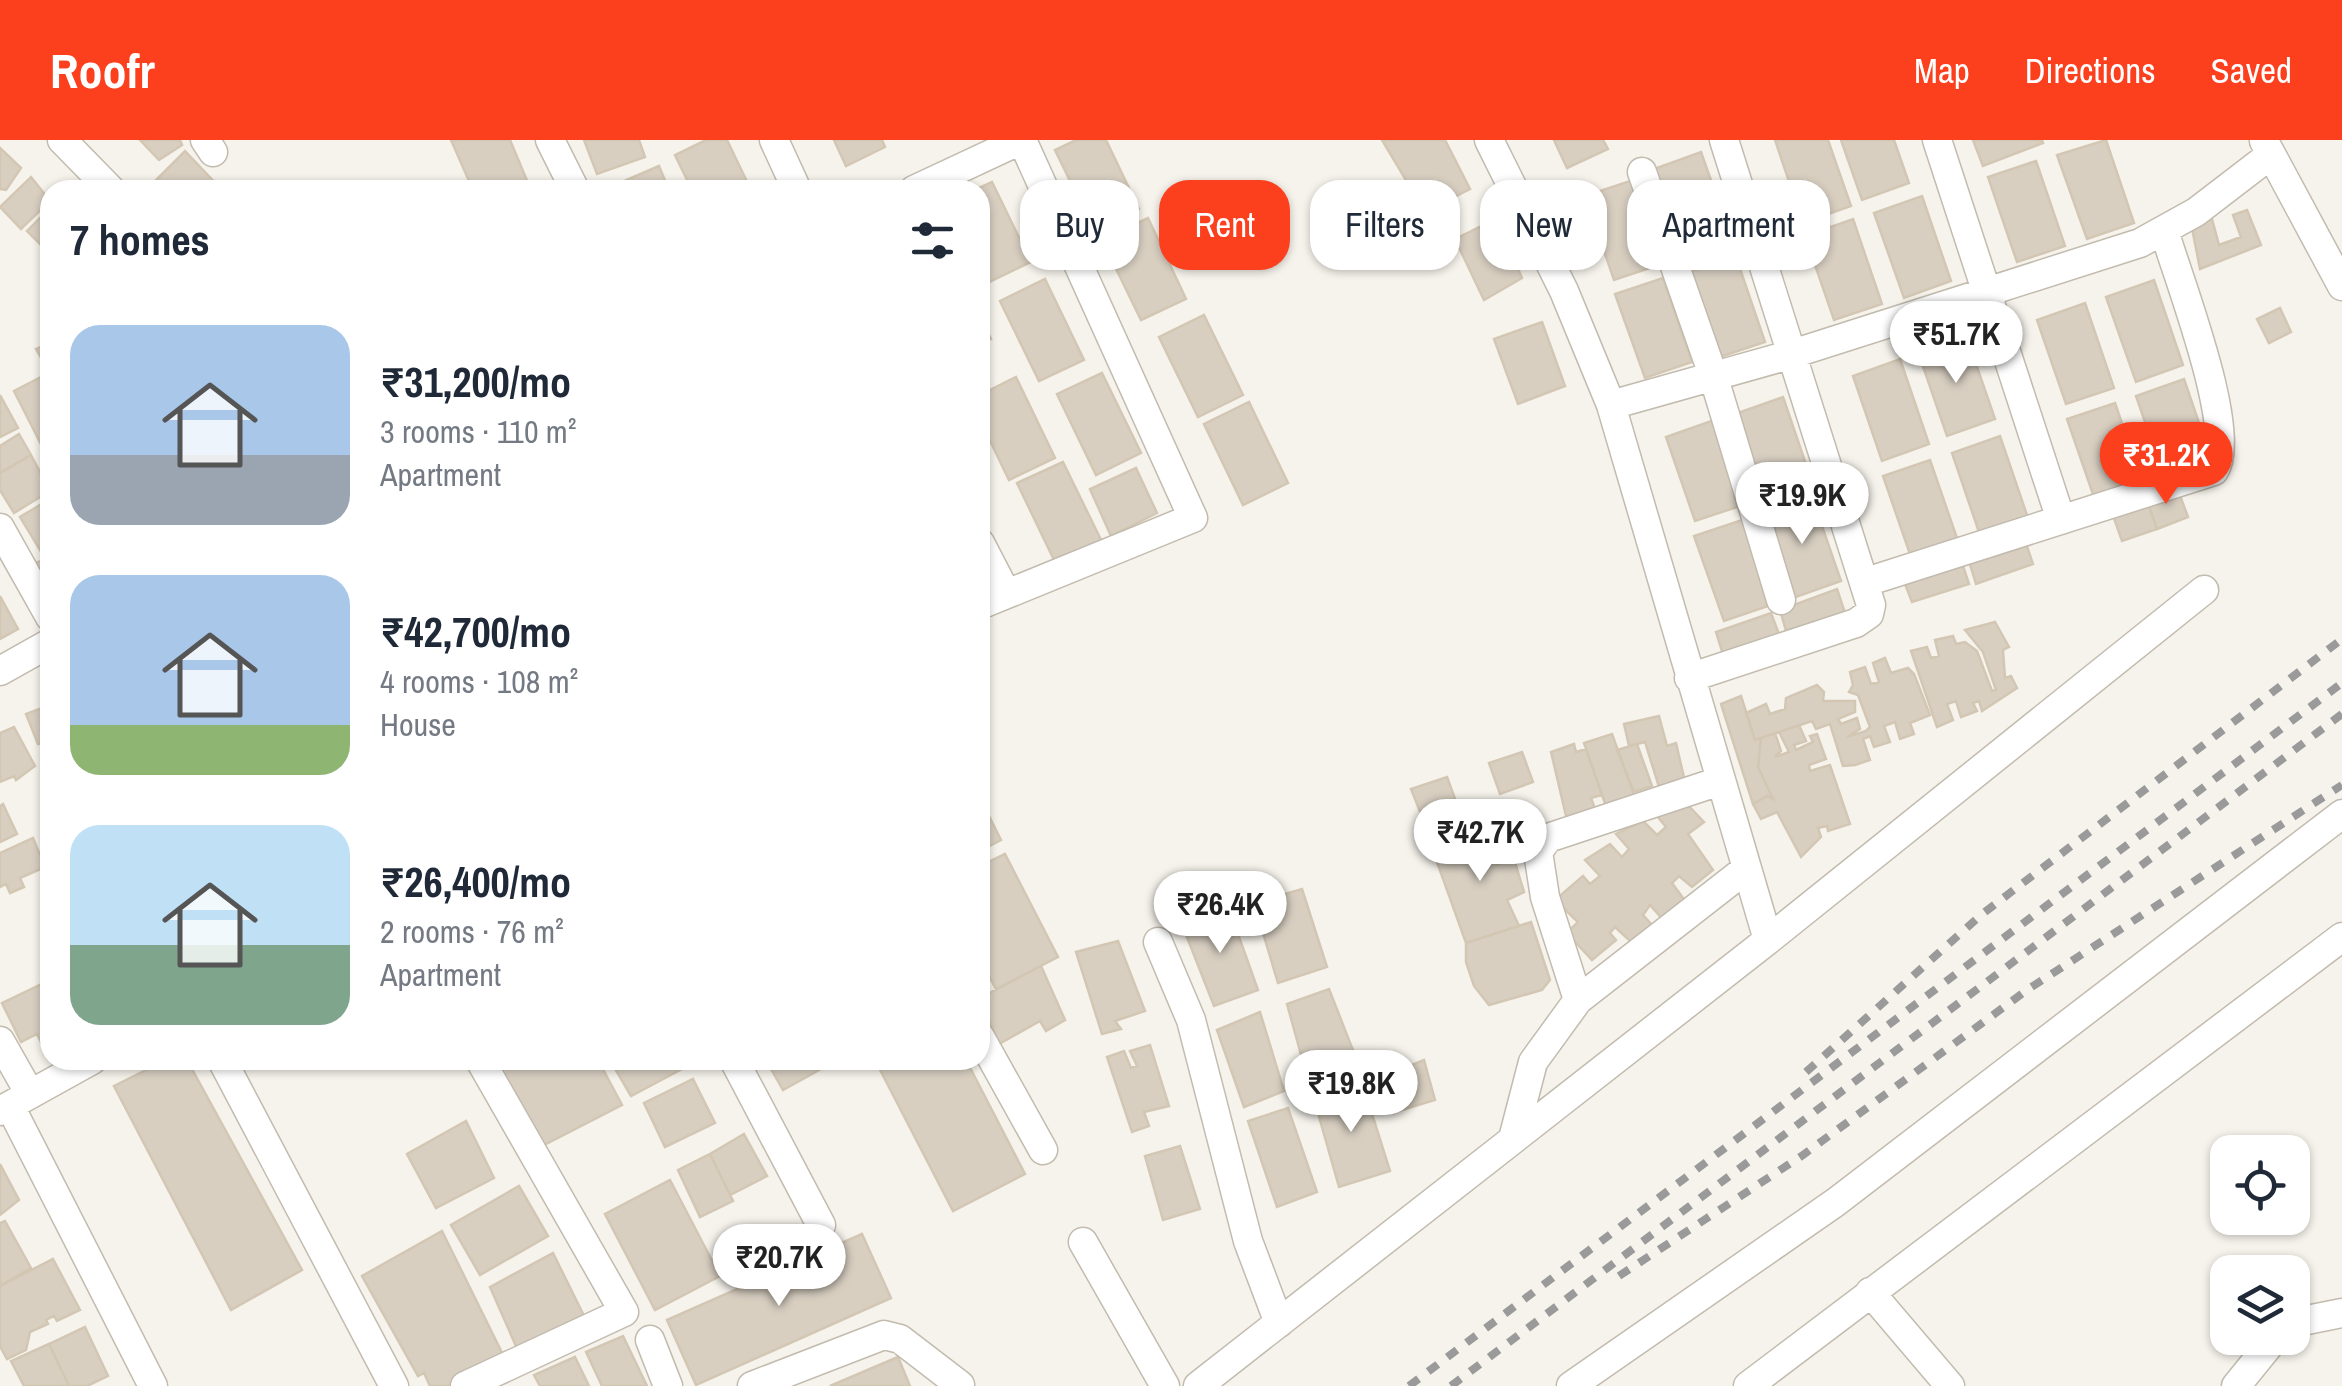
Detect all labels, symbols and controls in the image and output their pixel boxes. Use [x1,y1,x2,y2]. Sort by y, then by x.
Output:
text: Roofr [50,38,155,103]
text: Map [1914,47,1970,94]
text: Directions [2025,47,2156,94]
text: Saved [2211,47,2292,94]
chip: Buy [1020,180,1139,270]
chip: Rent [1159,180,1290,270]
chip: Filters [1310,180,1460,270]
chip: New [1480,180,1607,270]
chip: Apartment [1627,180,1830,270]
text: 7 homes [70,212,210,268]
icon: filters [905,213,960,268]
pin: ₹51.7K [1875,301,2037,386]
text: ₹51.7K [1912,312,2000,355]
text: ₹31,200/mo [380,354,571,410]
icon: home [150,365,270,485]
text: 3 rooms · 110 m² [380,410,576,453]
pin: ₹31.2K [2085,422,2247,507]
text: ₹31.2K [2122,433,2210,476]
text: Apartment [380,453,501,496]
pin: ₹19.9K [1721,462,1883,547]
text: ₹19.9K [1758,473,1846,516]
text: ₹42,700/mo [380,604,571,660]
icon: home [150,615,270,735]
text: 4 rooms · 108 m² [380,660,578,703]
text: House [380,703,456,746]
pin: ₹42.7K [1399,799,1561,884]
text: ₹42.7K [1436,810,1524,853]
text: ₹26,400/mo [380,854,571,910]
icon: home [150,865,270,985]
pin: ₹26.4K [1139,871,1301,956]
text: ₹26.4K [1176,882,1264,925]
text: 2 rooms · 76 m² [380,910,564,953]
text: Apartment [380,953,501,996]
pin: ₹19.8K [1270,1050,1432,1135]
text: ₹19.8K [1307,1061,1395,1104]
map controls [2210,1135,2310,1355]
button: locate [2210,1135,2310,1235]
pin: ₹20.7K [698,1224,860,1309]
text: ₹20.7K [735,1235,823,1278]
button: layers [2210,1255,2310,1355]

